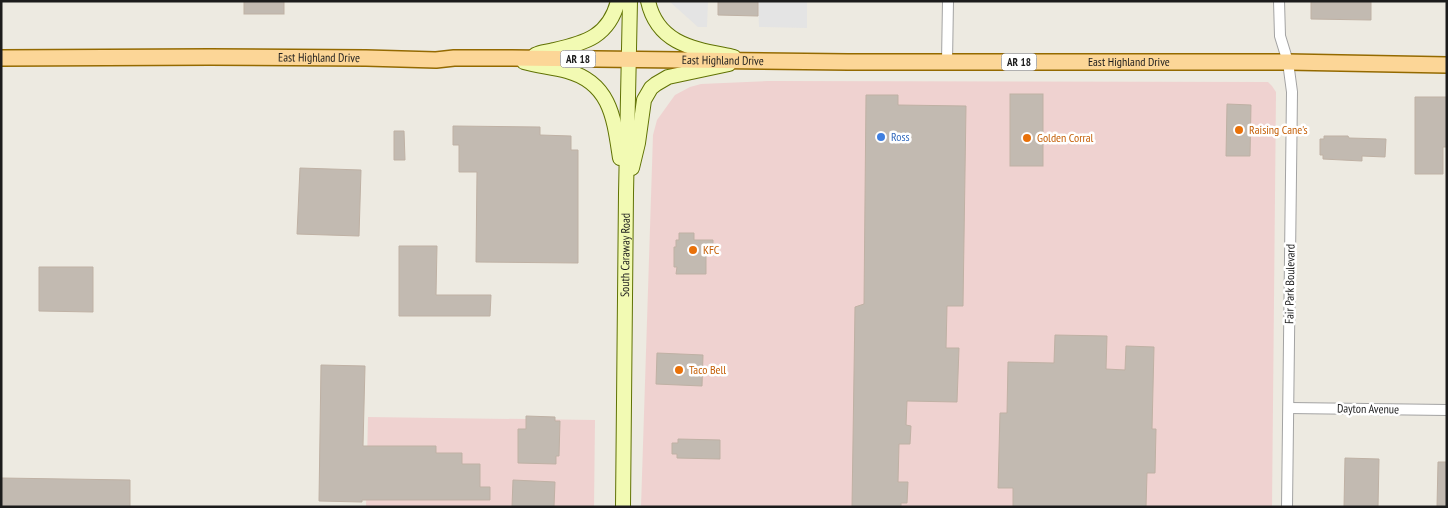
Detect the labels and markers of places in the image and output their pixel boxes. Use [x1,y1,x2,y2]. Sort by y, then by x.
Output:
place label: Raising Cane's [1249,122,1308,137]
marker: Raising Cane's [1233,124,1245,136]
place label: Ross [891,129,910,144]
place label: Golden Corral [1037,130,1094,145]
marker: Ross [875,131,887,143]
marker: Golden Corral [1021,132,1033,144]
place label: KFC [703,242,720,257]
marker: KFC [687,244,699,256]
place label: Taco Bell [689,362,726,377]
marker: Taco Bell [673,364,685,376]

